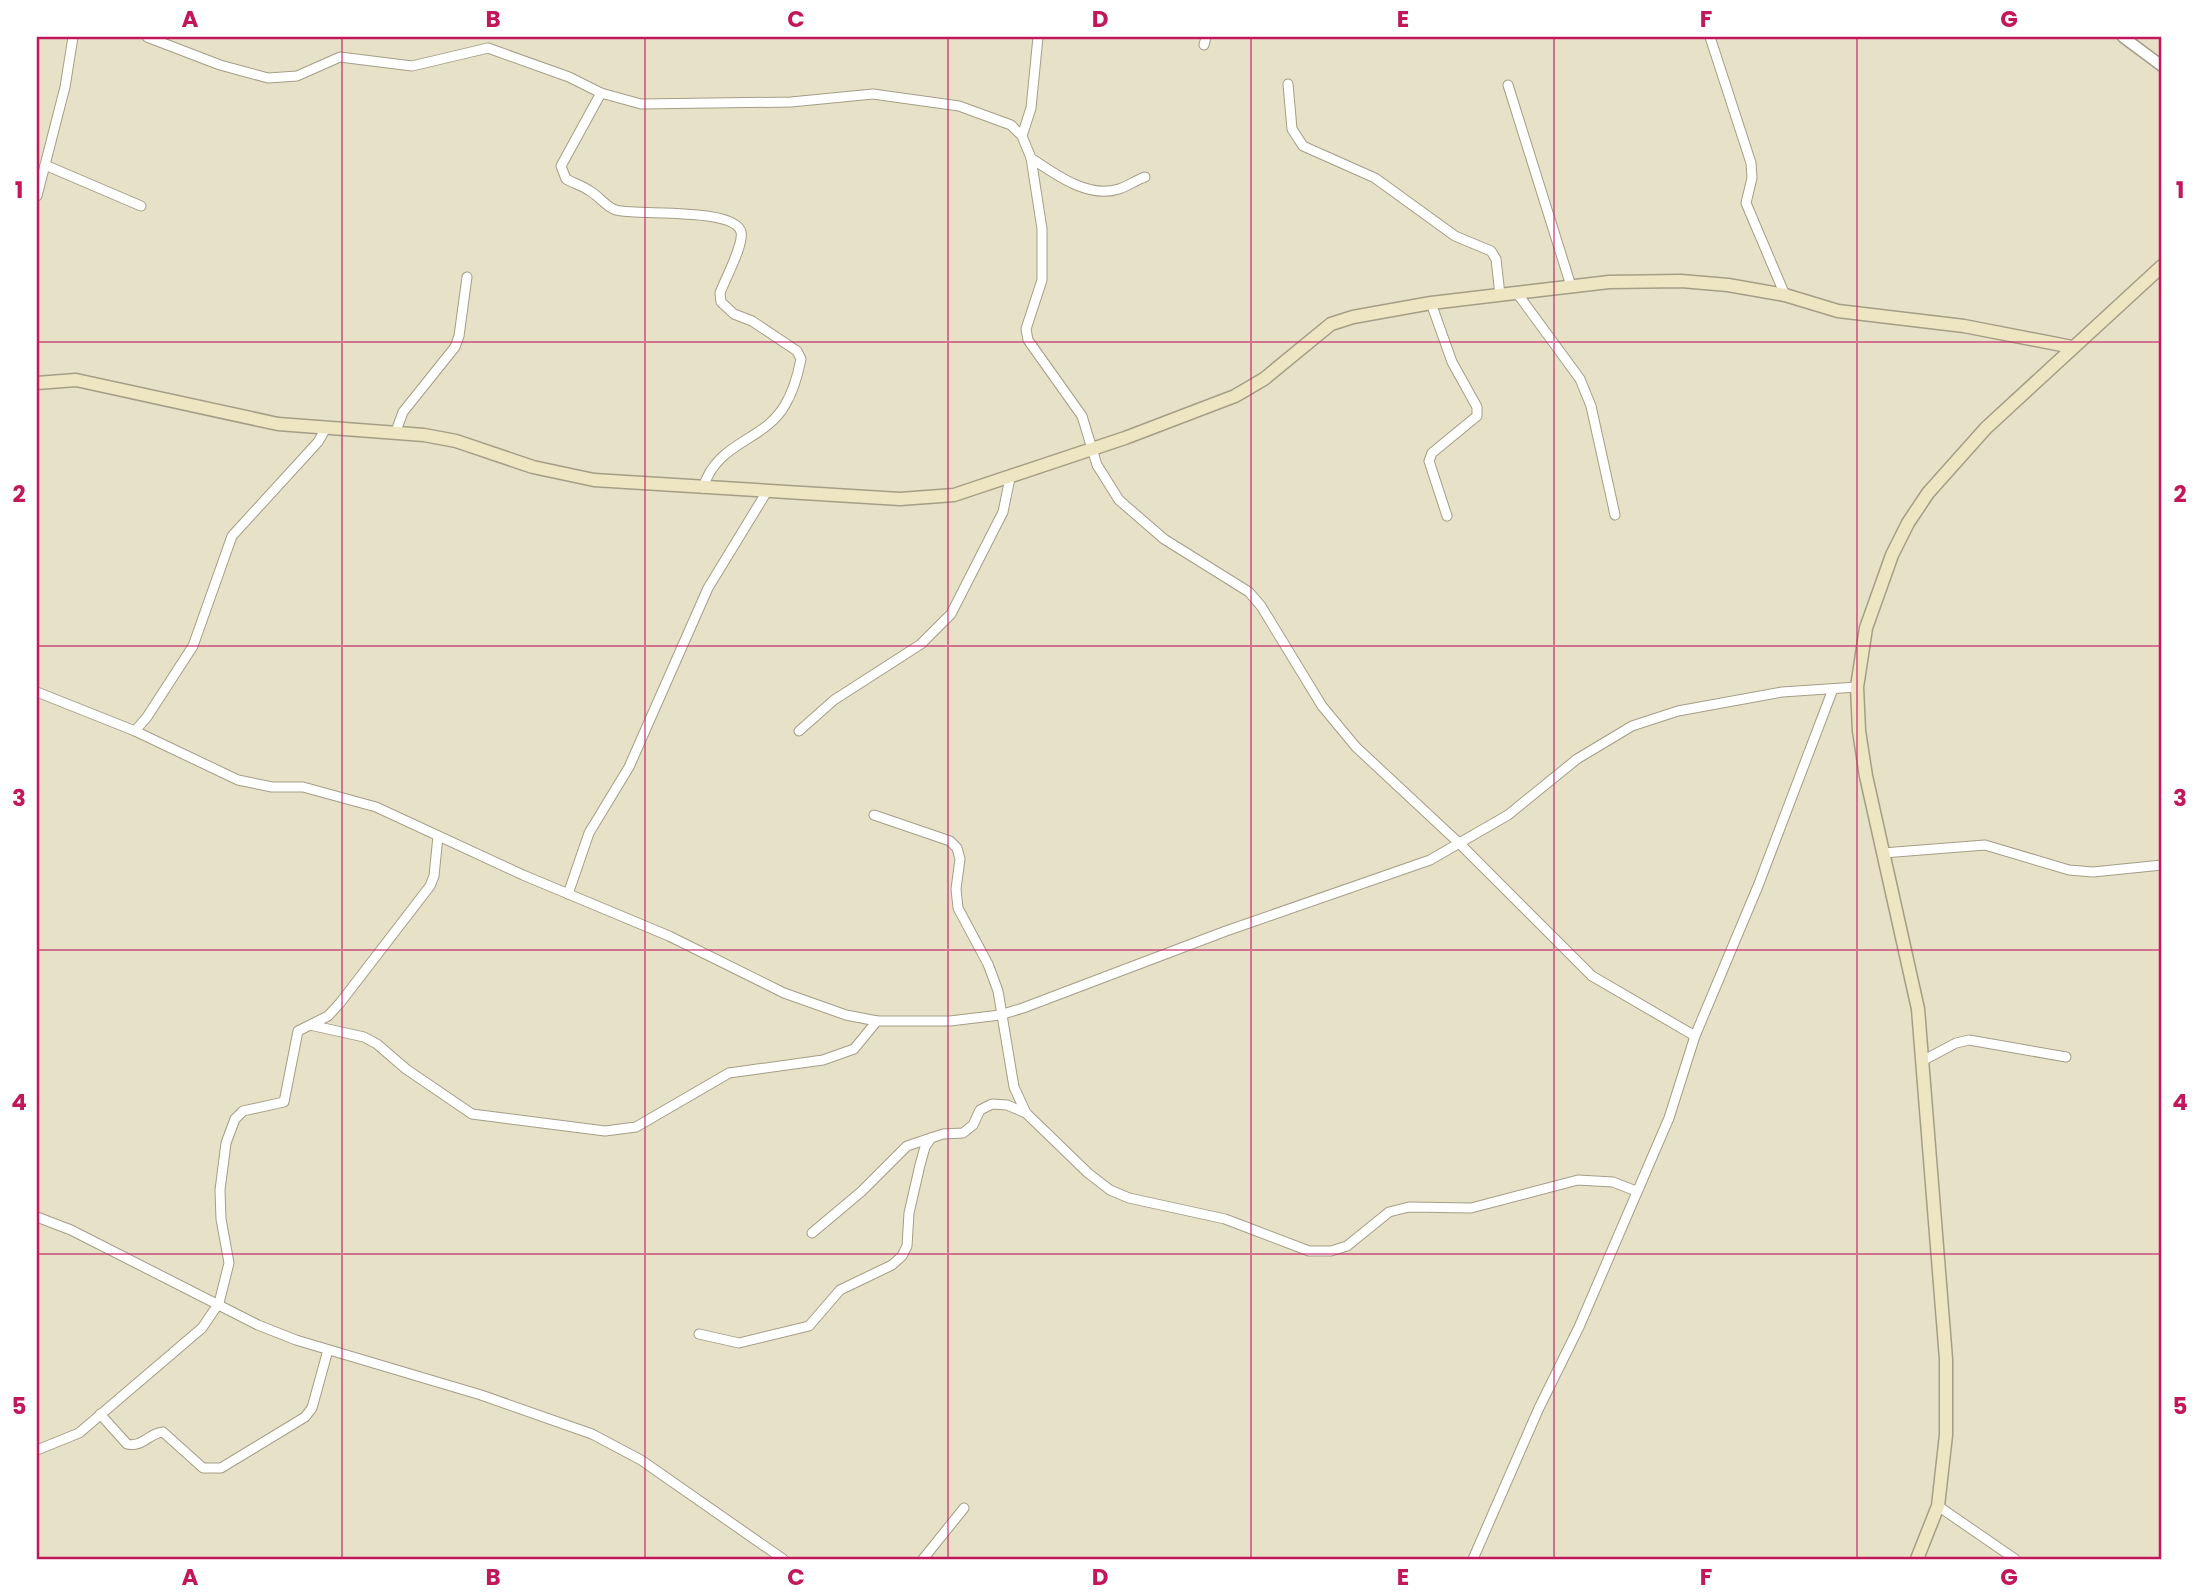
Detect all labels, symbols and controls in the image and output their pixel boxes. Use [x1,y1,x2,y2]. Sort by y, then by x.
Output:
text: A [182,3,199,35]
text: B [485,3,501,35]
text: C [787,3,805,35]
text: D [1092,3,1108,35]
text: E [1397,3,1409,35]
text: F [1700,3,1712,35]
text: G [2000,3,2018,35]
text: 1 [15,174,23,206]
text: 1 [2176,174,2184,206]
text: 2 [12,478,26,510]
text: 2 [2173,478,2187,510]
text: 3 [12,782,26,814]
text: 3 [2173,782,2187,814]
text: 4 [11,1086,27,1118]
text: 4 [2172,1086,2188,1118]
text: 5 [12,1390,26,1422]
text: 5 [2173,1390,2187,1422]
text: A [182,1561,199,1593]
text: B [485,1561,501,1593]
text: C [787,1561,805,1593]
text: D [1092,1561,1108,1593]
text: E [1397,1561,1409,1593]
text: F [1700,1561,1712,1593]
text: G [2000,1561,2018,1593]

